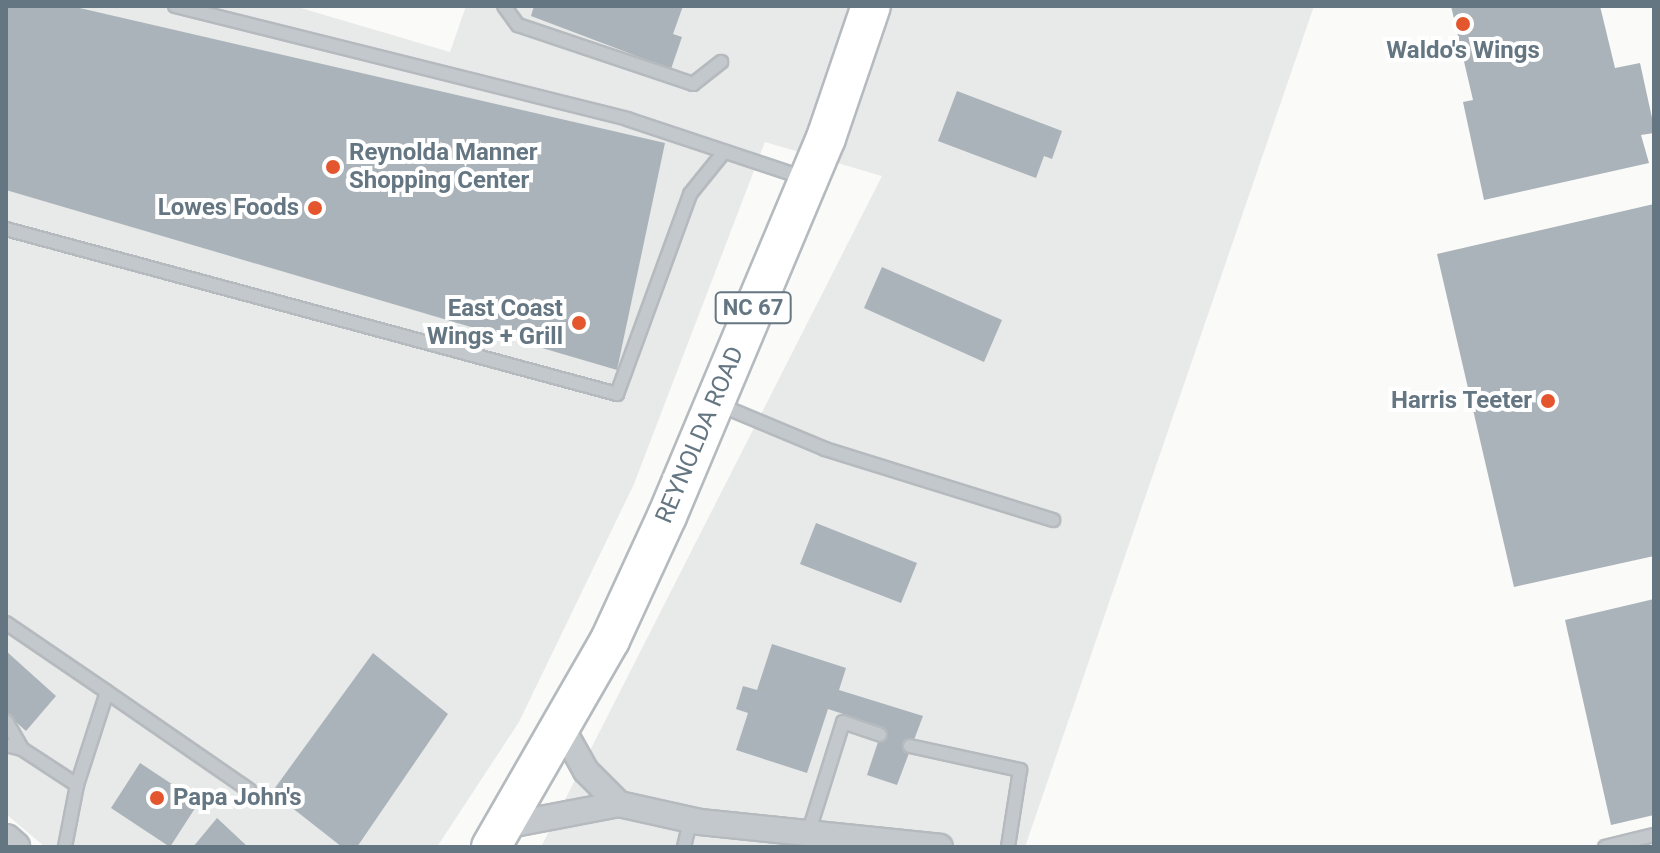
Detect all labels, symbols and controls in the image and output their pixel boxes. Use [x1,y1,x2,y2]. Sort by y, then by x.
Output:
marker: Waldo's Wings [1454,15,1472,33]
place label: Waldo's Wings [1386,37,1540,65]
place label: Reynolda Manner Shopping Center [349,139,537,195]
marker: Reynolda Manner Shopping Center [324,158,342,176]
place label: Lowes Foods [158,194,299,222]
marker: Lowes Foods [306,199,324,217]
road number: NC 67 [713,290,793,326]
place label: East Coast Wings + Grill [427,295,563,351]
marker: East Coast Wings + Grill [570,314,588,332]
street label: REYNOLDA ROAD [650,342,750,528]
place label: Harris Teeter [1390,387,1532,415]
marker: Harris Teeter [1539,392,1557,410]
place label: Papa John's [173,784,301,812]
marker: Papa John's [148,789,166,807]

